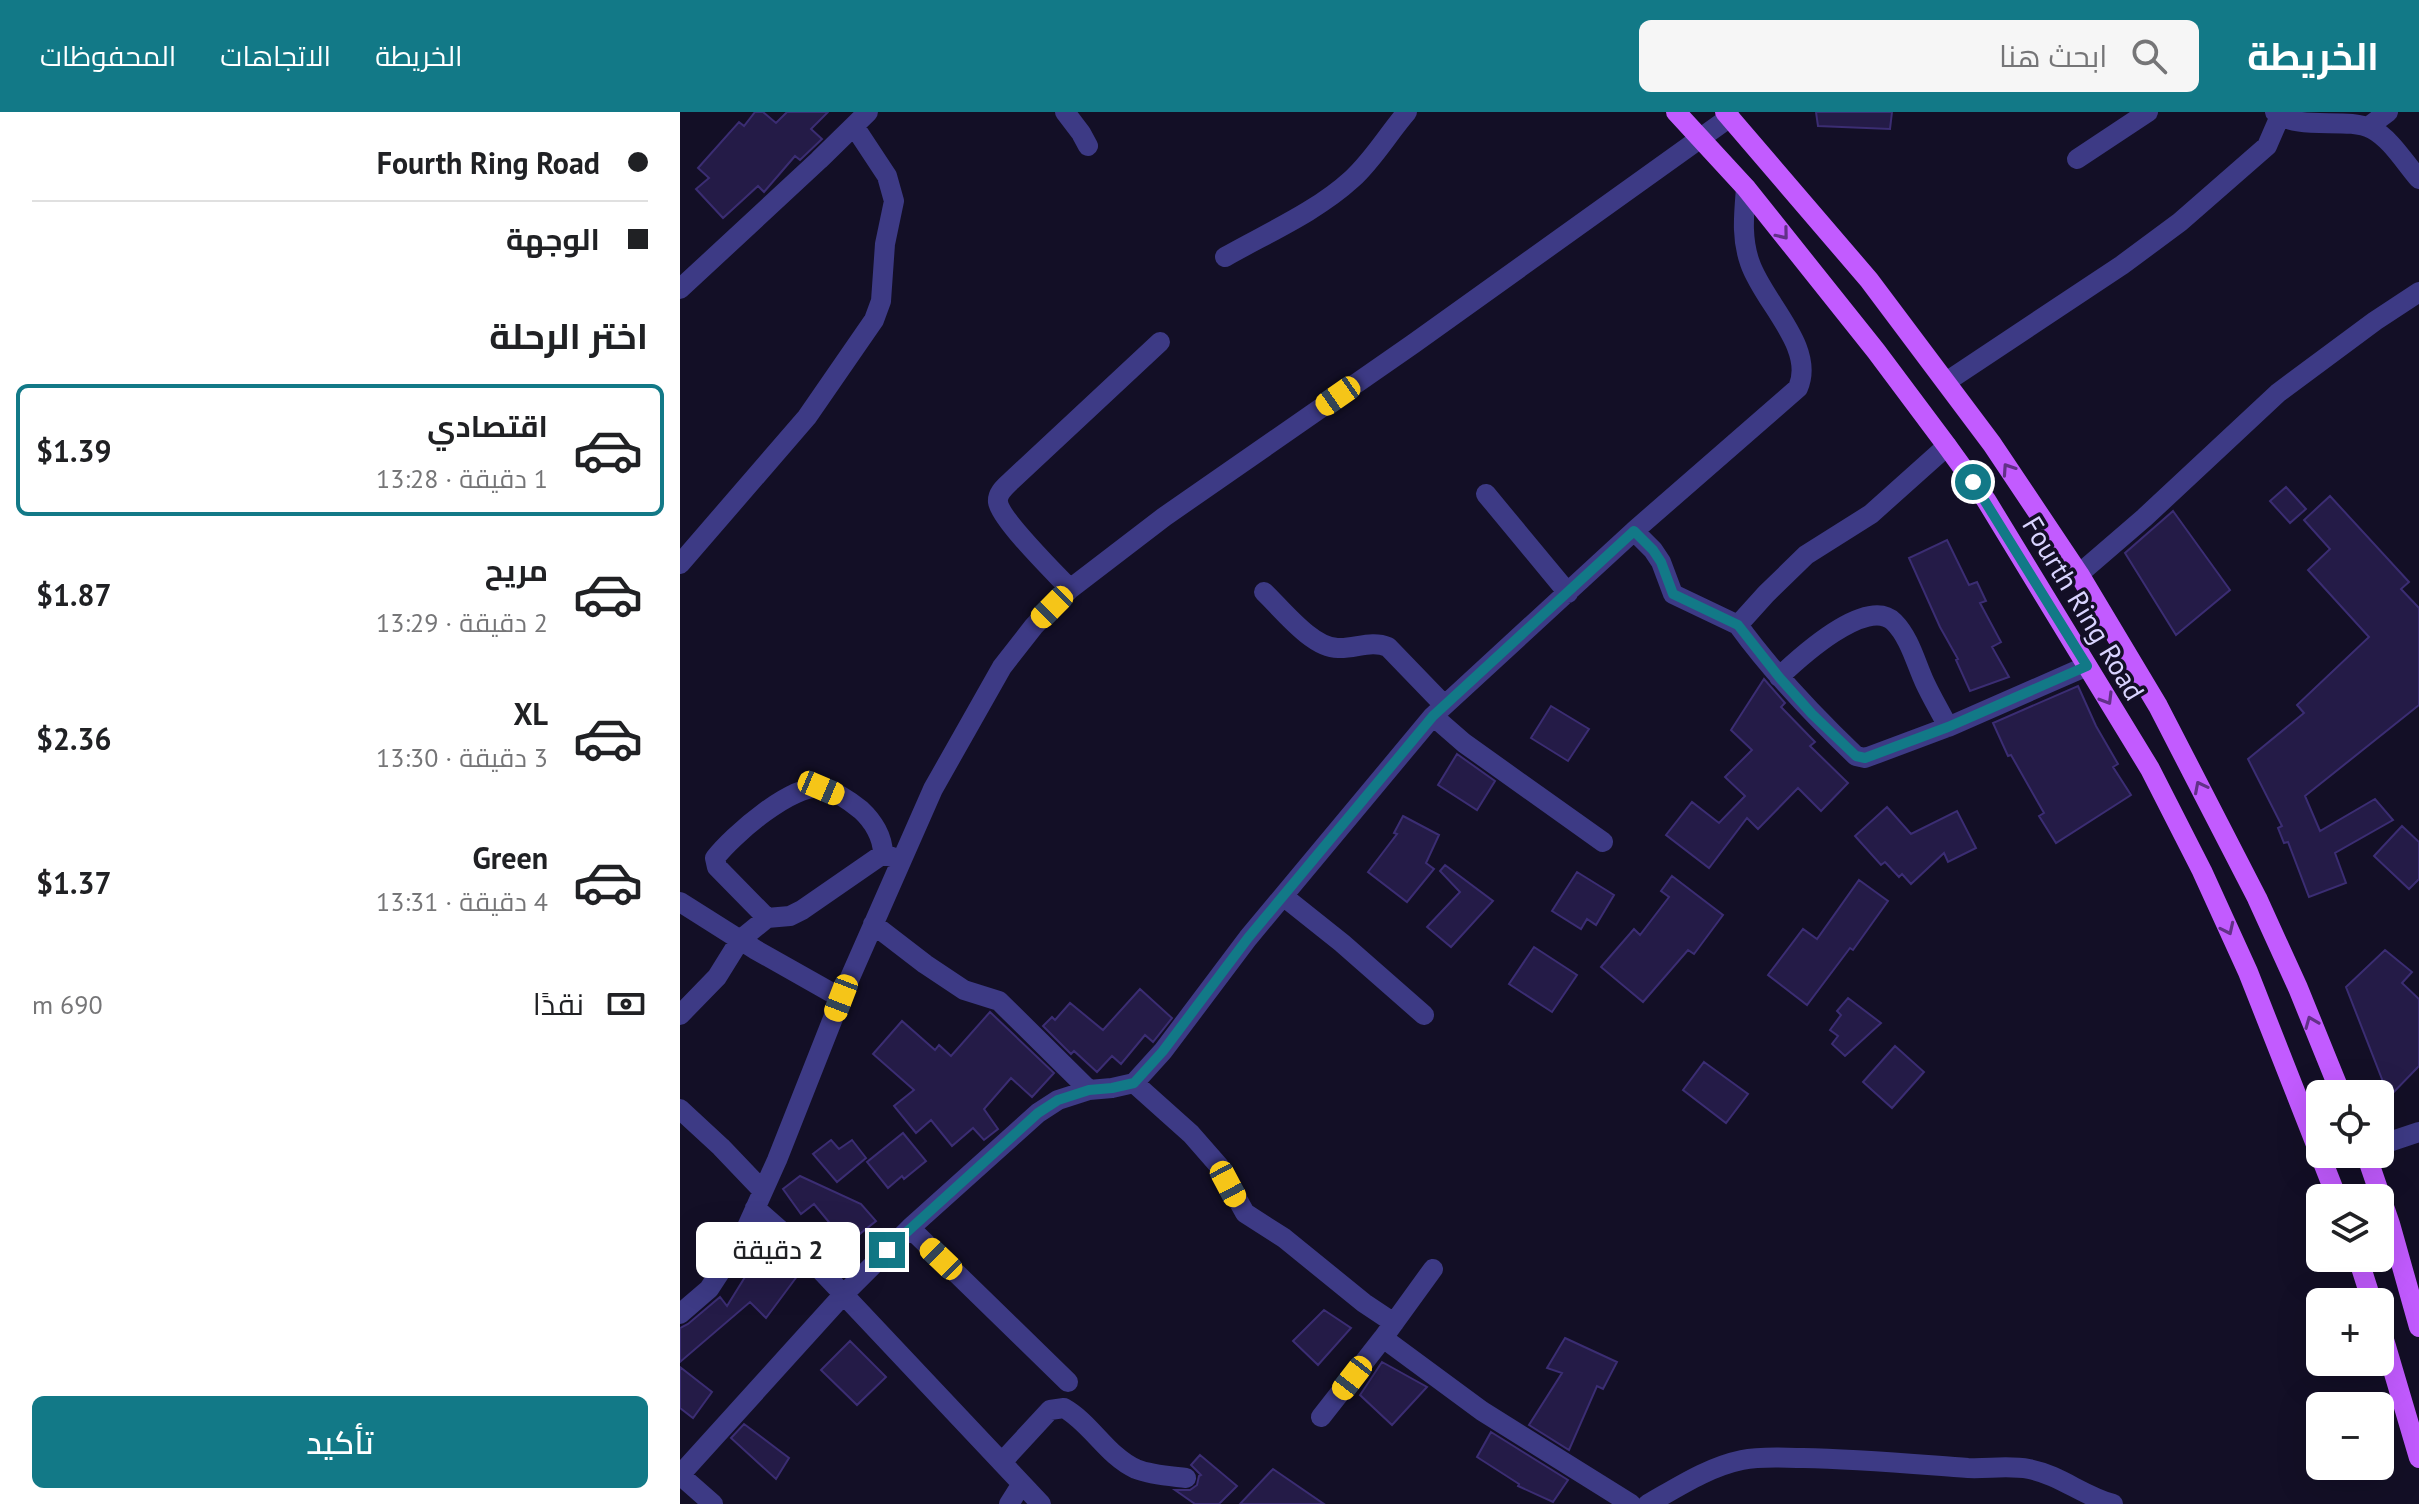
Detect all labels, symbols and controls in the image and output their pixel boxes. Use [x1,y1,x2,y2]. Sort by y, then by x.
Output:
search box [1639,20,2199,92]
text: الخريطة [2247,31,2379,80]
icon: search [2127,34,2171,78]
text: ابحث هنا [1999,36,2107,75]
text: المحفوظات [40,37,176,74]
text: الاتجاهات [220,37,331,74]
text: الخريطة [375,37,463,74]
text: Fourth Ring Road [377,143,600,182]
text: الوجهة [506,219,600,258]
one-way arrow [1773,225,1788,239]
text: اختر الرحلة [489,312,648,359]
car [1311,372,1365,420]
text: اقتصادي [427,406,548,445]
icon: car [572,414,644,486]
text: $1.39 [36,431,111,470]
text: 1 دقيقة · 13:28 [376,462,548,495]
one-way arrow [2003,463,2018,477]
route start [1955,464,1991,500]
street label: Fourth Ring Road [2014,509,2154,707]
text: مريح [485,550,548,589]
icon: car [572,558,644,630]
text: $1.87 [36,575,111,614]
car [1027,582,1077,632]
text: 2 دقيقة · 13:29 [376,606,548,639]
one-way arrow [2097,690,2113,705]
text: XL [514,694,548,733]
icon: car [572,702,644,774]
text: $2.36 [36,719,111,758]
text: 3 دقيقة · 13:30 [376,741,548,774]
car [794,768,848,808]
one-way arrow [2194,781,2209,796]
text: Green [473,838,548,877]
icon: car [572,846,644,918]
text: $1.37 [36,863,111,902]
text: 4 دقيقة · 13:31 [376,885,548,918]
one-way arrow [2218,921,2234,935]
car [821,971,861,1025]
icon: cash [604,982,648,1026]
text: نقدًا [533,984,584,1023]
text: 690 m [32,988,103,1021]
one-way arrow [2305,1016,2321,1030]
map controls [2306,1080,2394,1480]
button: locate [2306,1080,2394,1168]
car [1206,1157,1250,1211]
button: layers [2306,1184,2394,1272]
callout: 2 دقيقة [695,1222,859,1278]
route end [869,1232,905,1268]
text: 2 دقيقة [733,1233,823,1266]
car [915,1234,967,1284]
button: + [2306,1288,2394,1376]
car [1328,1352,1376,1404]
button: − [2306,1392,2394,1480]
button: تأكيد [32,1396,648,1488]

